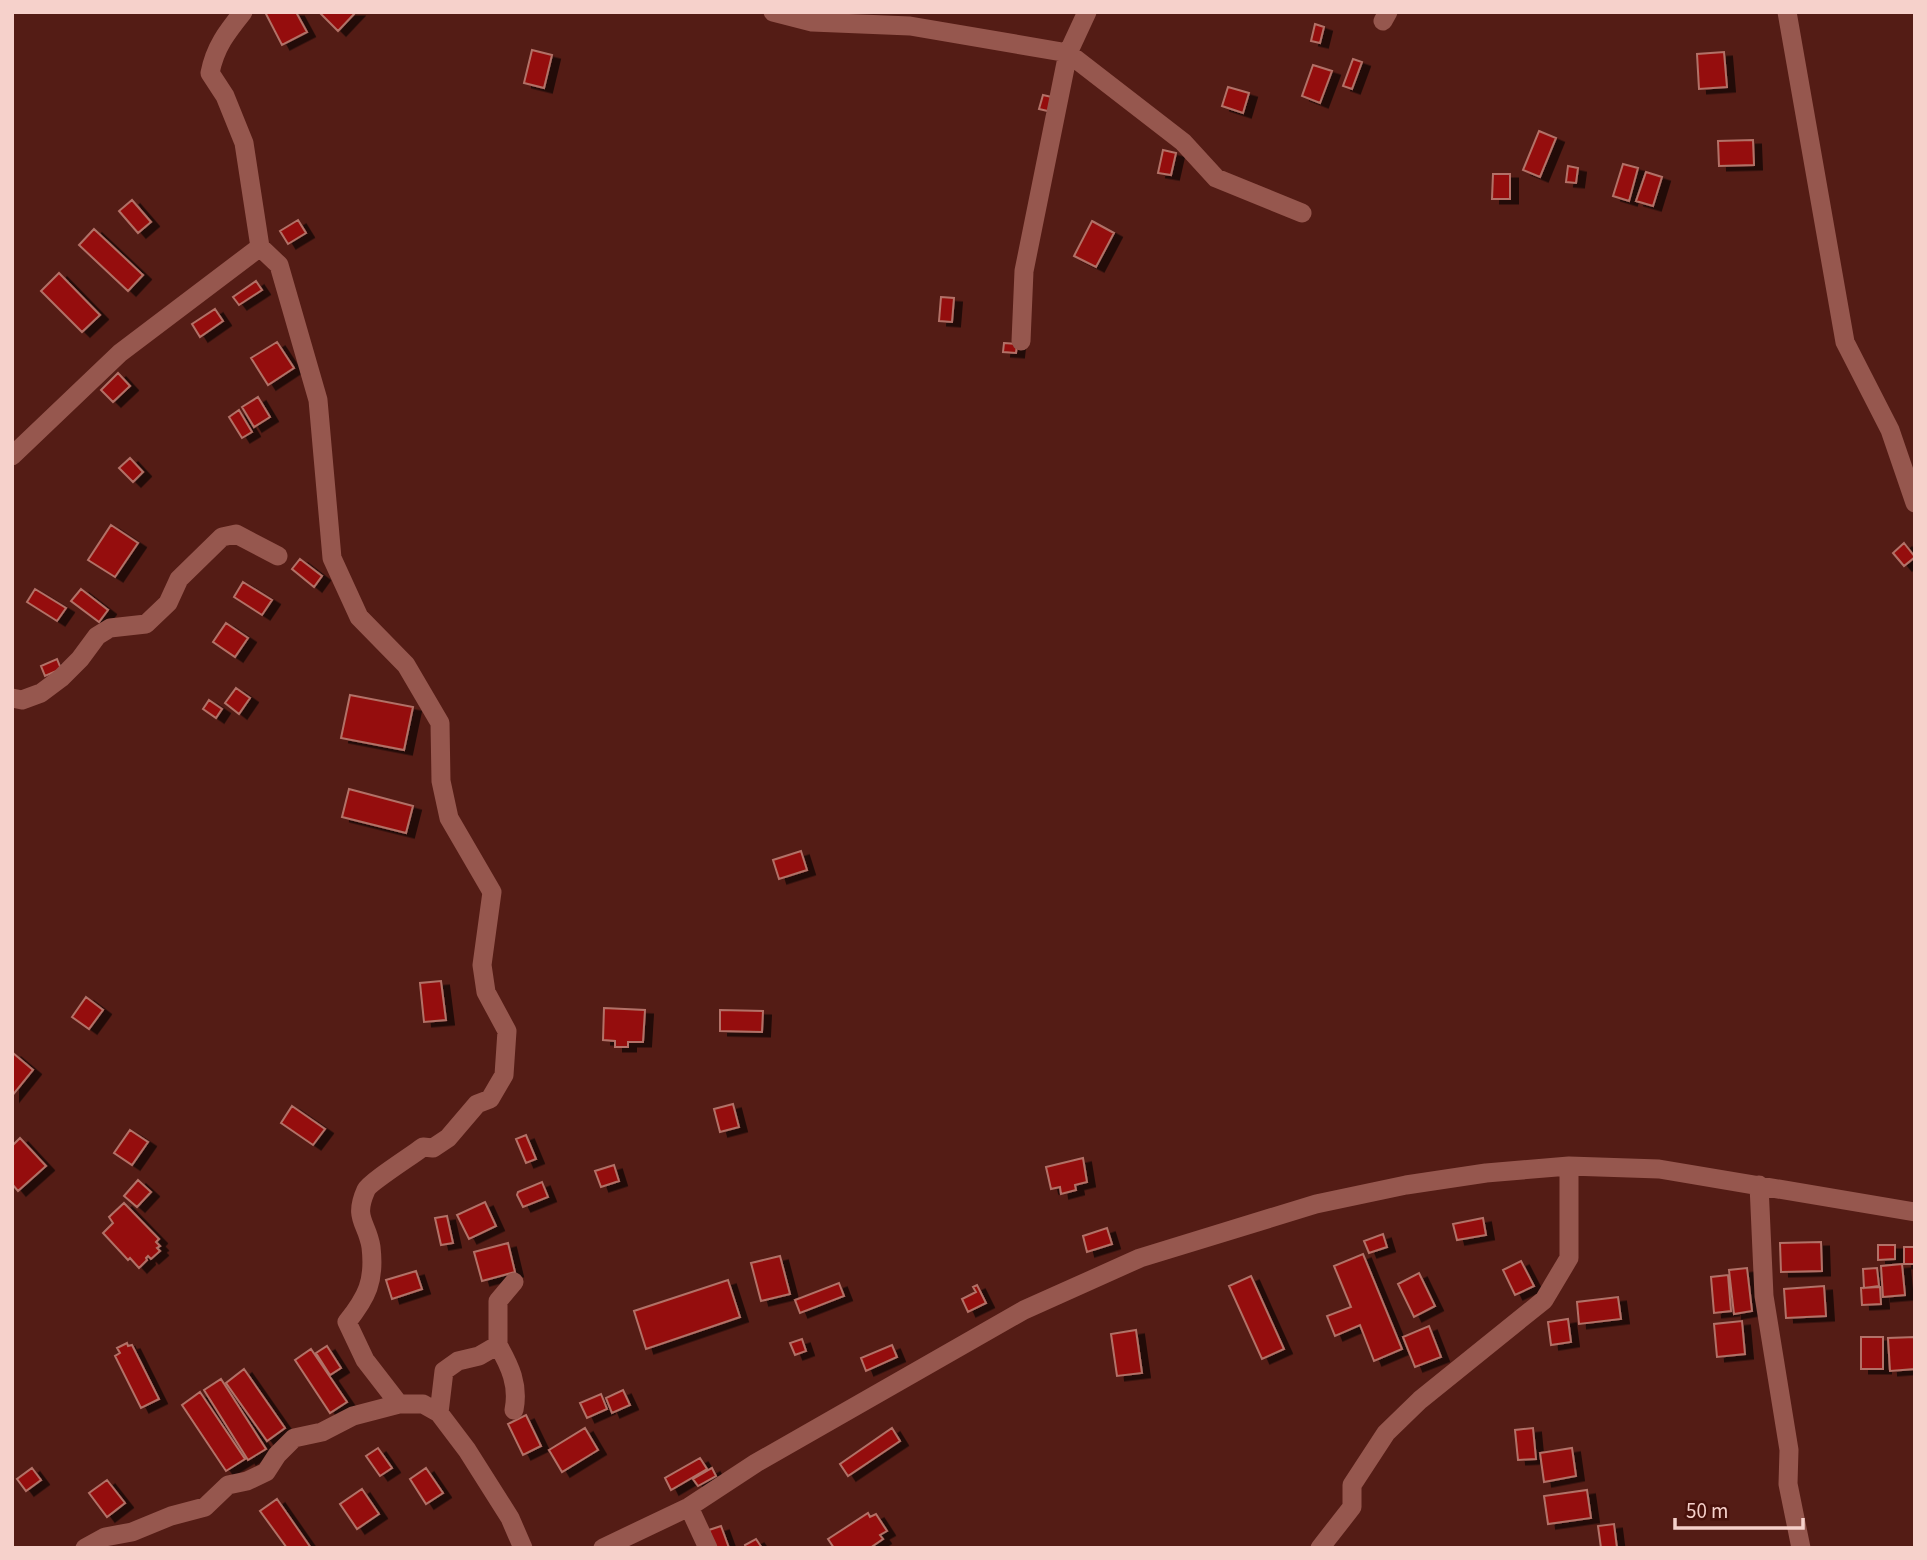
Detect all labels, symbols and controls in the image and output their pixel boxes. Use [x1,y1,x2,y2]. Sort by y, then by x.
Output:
scale bar [1675,1486,1803,1530]
text: 50 m [1686,1496,1728,1526]

